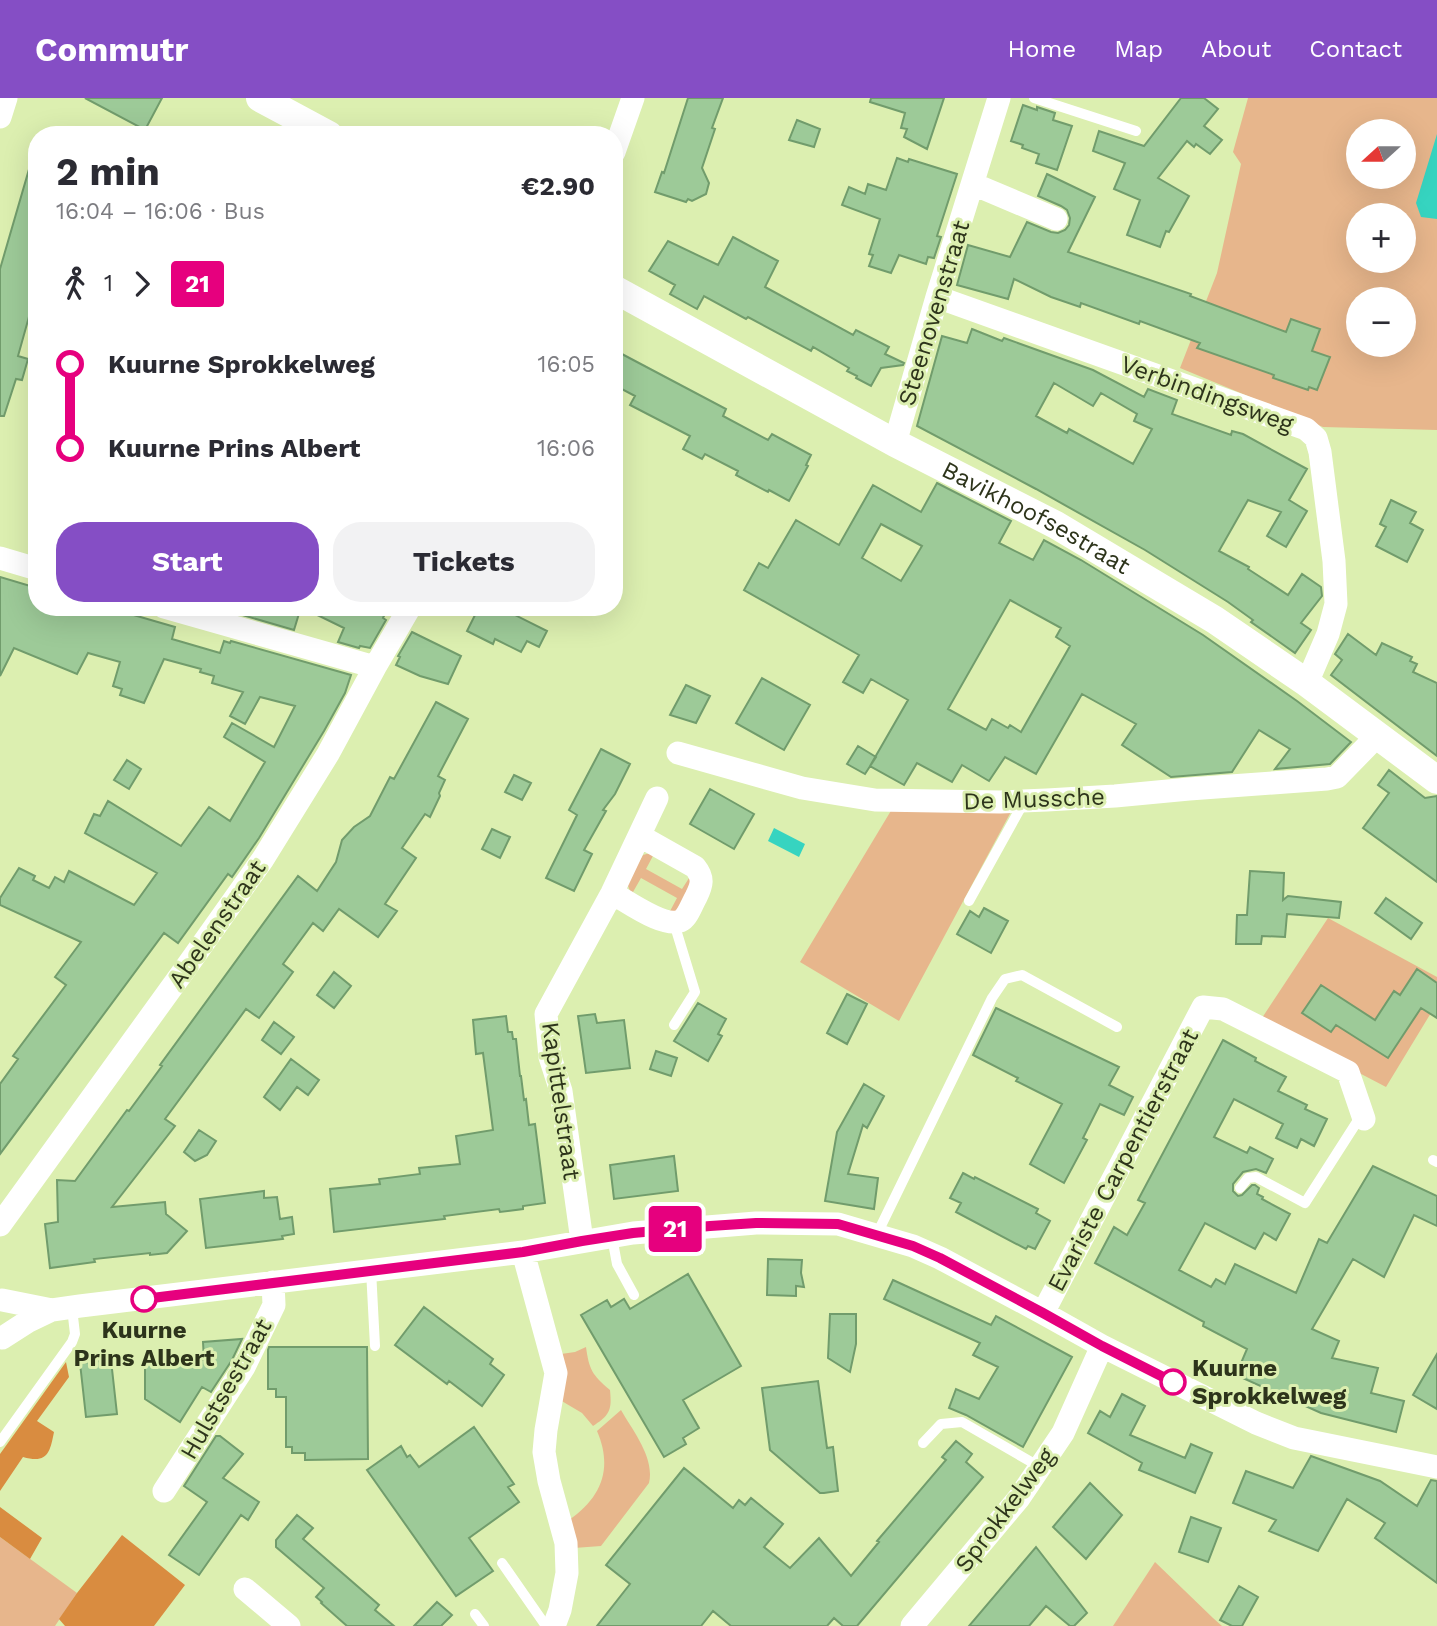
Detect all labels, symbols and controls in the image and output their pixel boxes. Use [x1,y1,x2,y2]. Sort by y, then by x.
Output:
text: Commutr [35,30,188,69]
text: Home [1008,35,1076,63]
text: Map [1114,35,1163,63]
text: About [1201,35,1271,63]
text: Contact [1309,35,1402,63]
north arrow [1346,119,1416,189]
map controls [1346,119,1416,357]
text: 2 min [56,150,160,194]
text: €2.90 [521,171,595,201]
text: 16:04 – 16:06 · Bus [56,198,265,225]
button: + [1346,203,1416,273]
street label: Steenovenstraat [892,217,976,409]
icon: walk [56,265,94,303]
icon: forward [123,265,161,303]
text: 1 [104,270,113,297]
text: 21 [185,270,210,298]
button: − [1346,287,1416,357]
text: Kuurne Sprokkelweg [108,349,375,379]
street label: Verbindingsweg [1117,350,1297,438]
text: 16:05 [538,351,595,378]
text: Kuurne Prins Albert [108,433,360,463]
text: 16:06 [537,435,595,462]
street label: Bavikhoofsestraat [937,455,1135,580]
button: Start [56,522,319,602]
button: Tickets [333,522,595,602]
street label: De Mussche [963,783,1105,815]
street label: Abelenstraat [163,855,271,993]
street label: Kapittelstraat [536,1020,586,1182]
street label: Evariste Carpentierstraat [1042,1024,1204,1296]
line badge: 21 [644,1206,706,1252]
text: 21 [663,1215,687,1243]
marker: Kuurne Prins Albert [131,1286,157,1312]
street label: Hulstsestraat [174,1314,278,1464]
place label: Kuurne Prins Albert [74,1316,215,1372]
place label: Kuurne Sprokkelweg [1192,1354,1347,1410]
marker: Kuurne Sprokkelweg [1160,1369,1186,1395]
street label: Sprokkelweg [949,1442,1061,1578]

